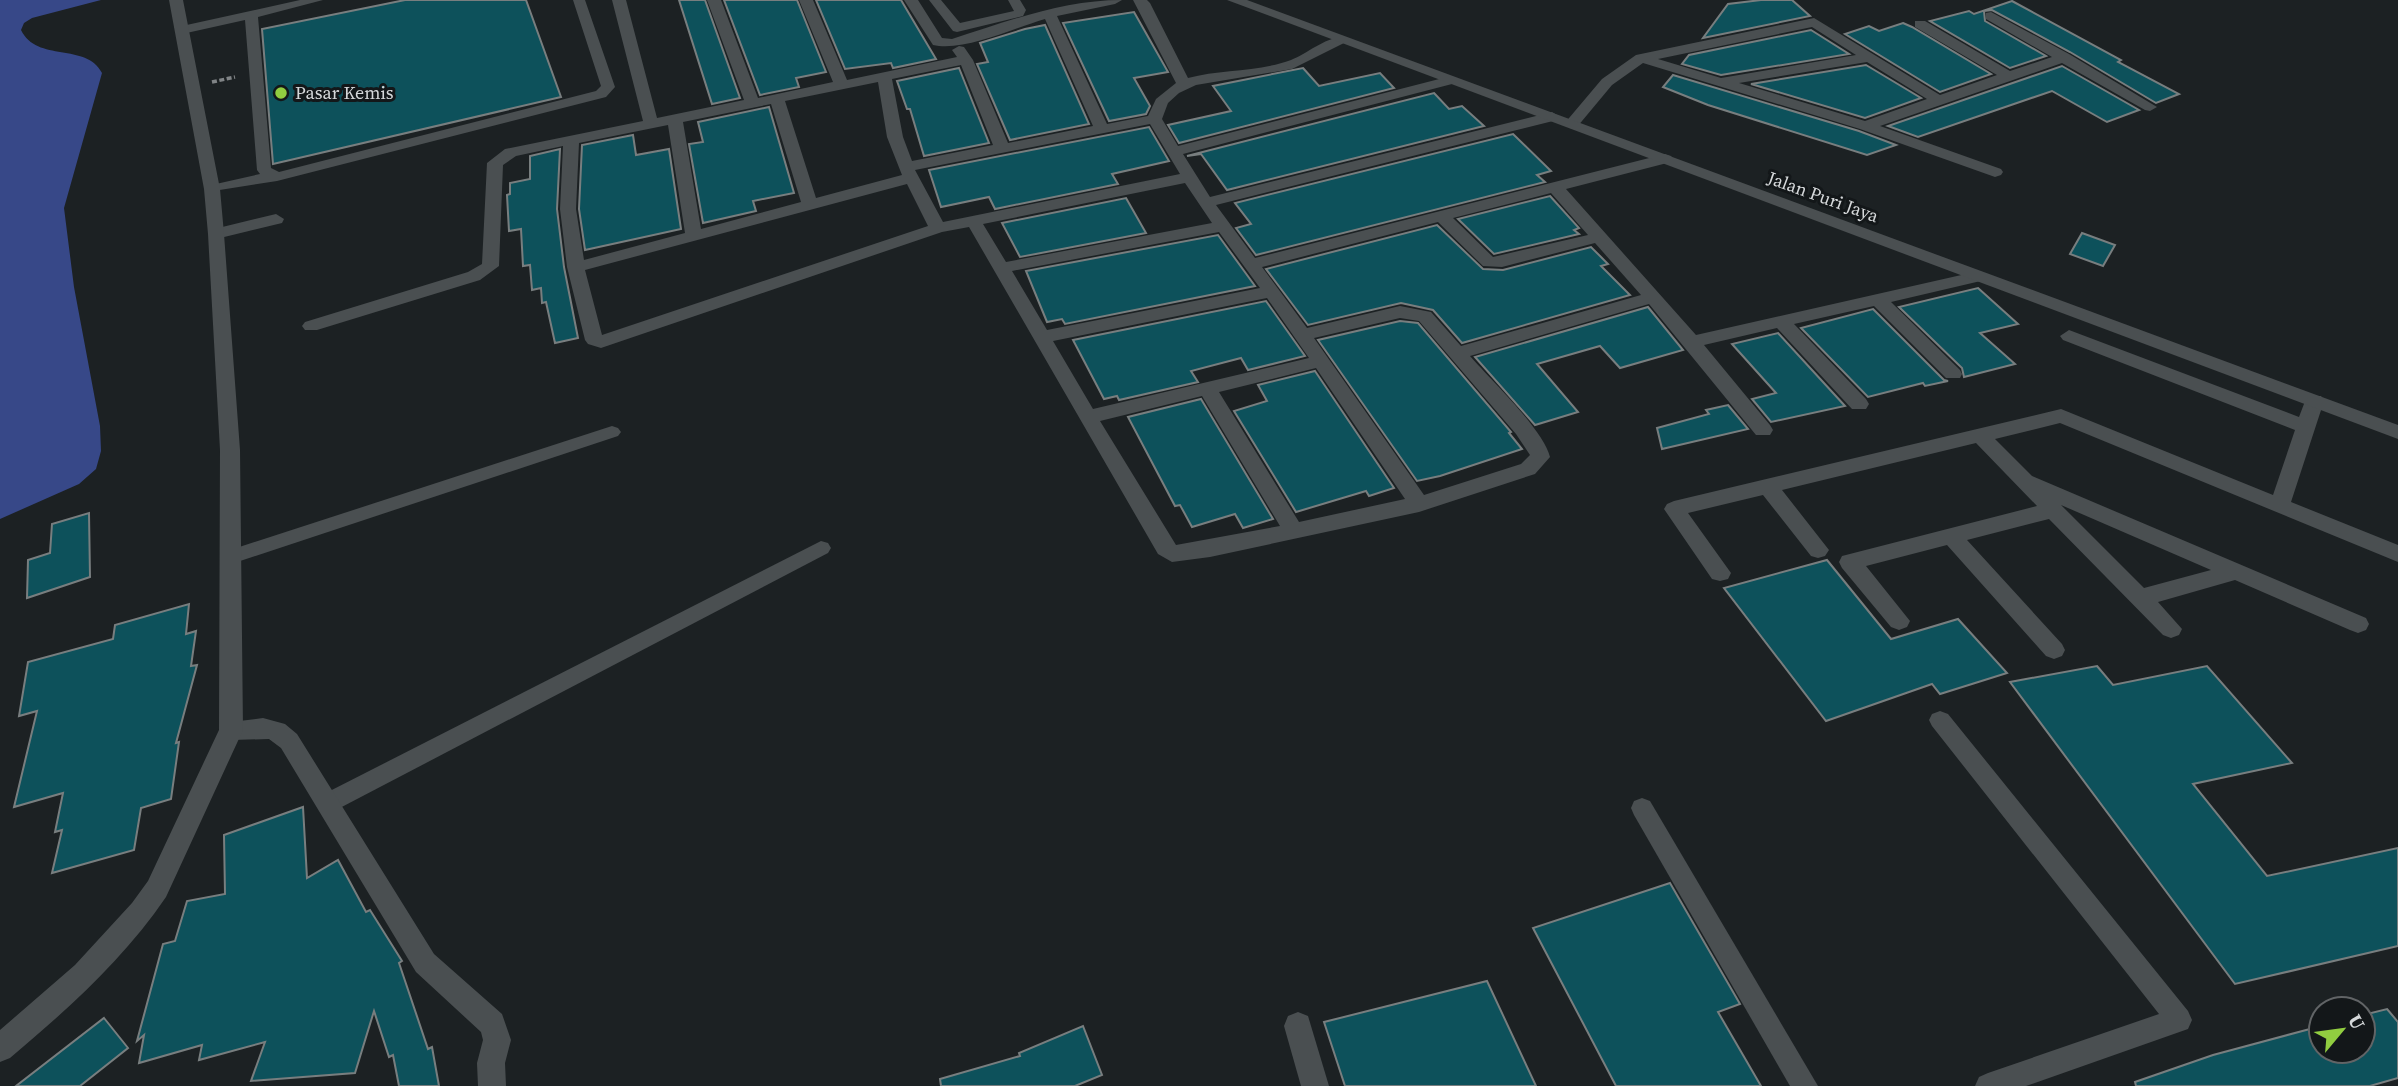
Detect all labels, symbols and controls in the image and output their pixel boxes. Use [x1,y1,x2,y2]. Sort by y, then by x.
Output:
place label: Pasar Kemis [295,80,394,105]
marker: Pasar Kemis [273,85,289,101]
street label: Jalan Puri Jaya [1763,165,1883,228]
north arrow [2307,995,2377,1065]
text: U [2342,1009,2372,1034]

